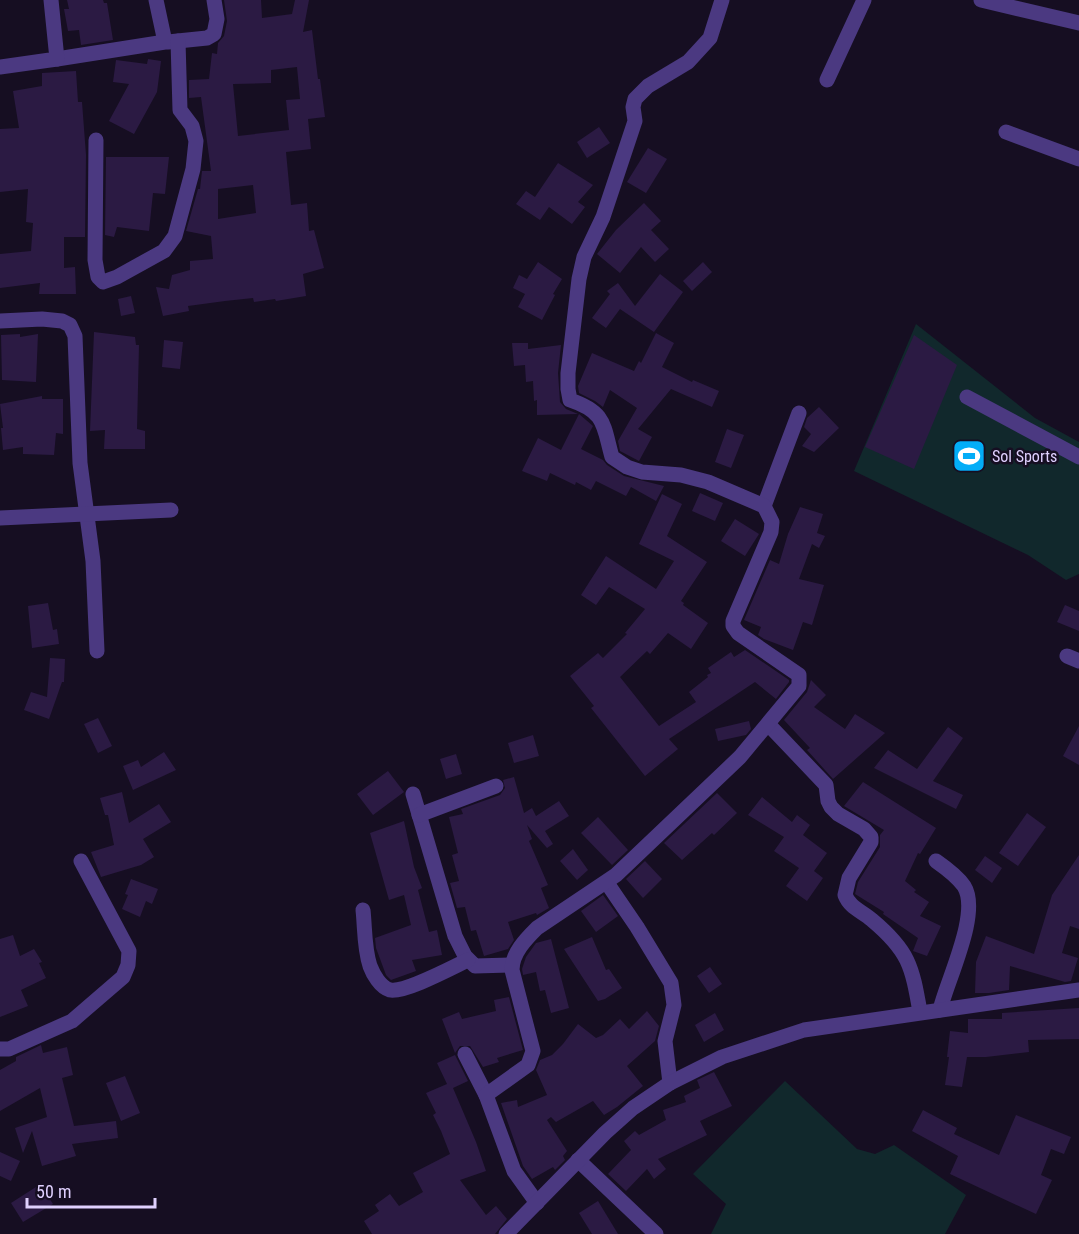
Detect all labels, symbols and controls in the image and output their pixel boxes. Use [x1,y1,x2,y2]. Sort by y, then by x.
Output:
sports icon: Sol Sports [951,438,987,474]
place label: Sol Sports [992,447,1057,466]
scale bar [27,1171,154,1209]
text: 50 m [36,1181,71,1202]

